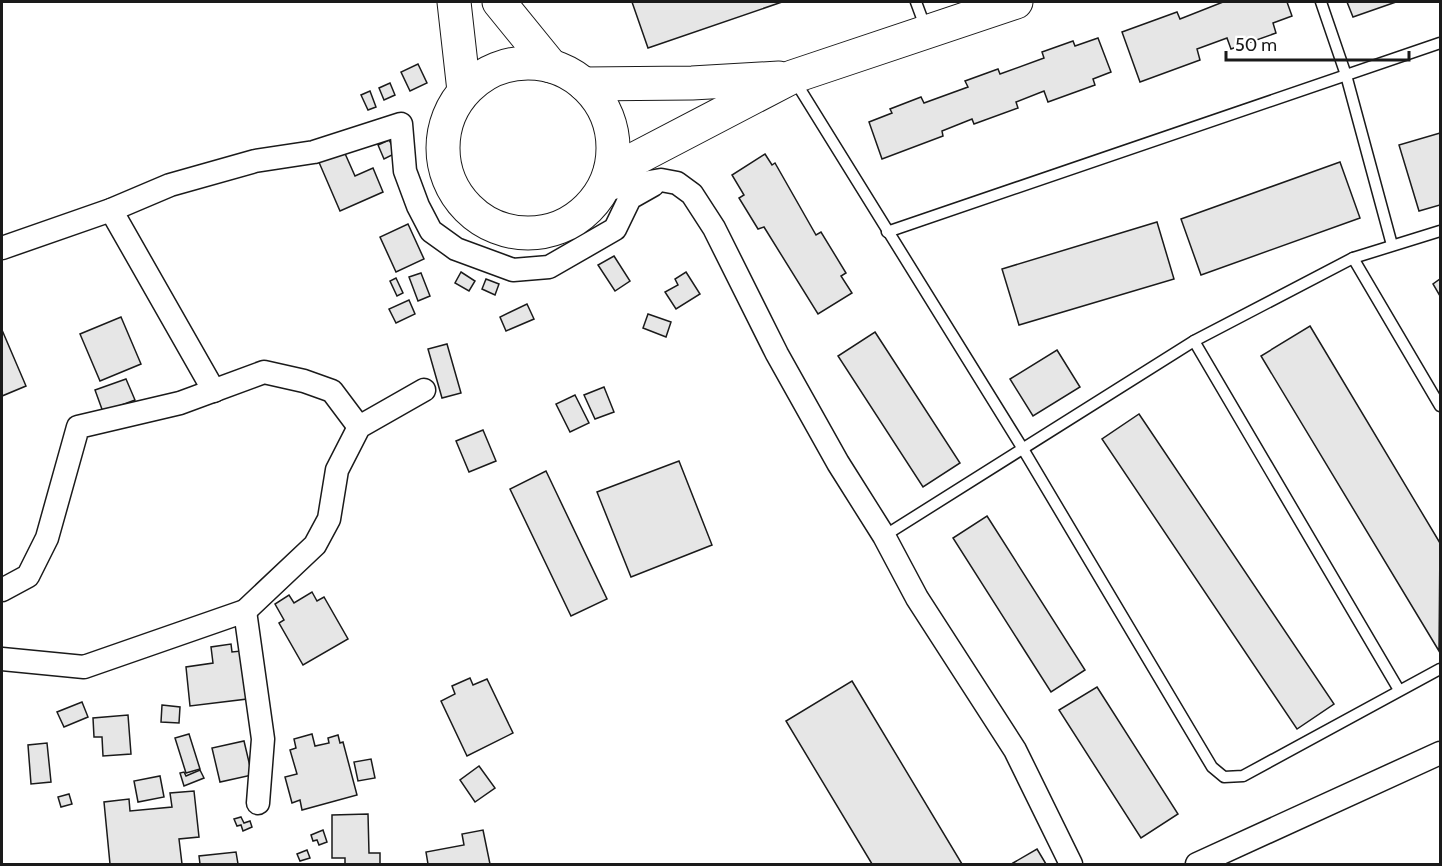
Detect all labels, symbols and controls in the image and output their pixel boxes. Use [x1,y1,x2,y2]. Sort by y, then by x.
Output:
scale bar [1226,24,1409,62]
text: 50 m [1235,34,1277,56]

